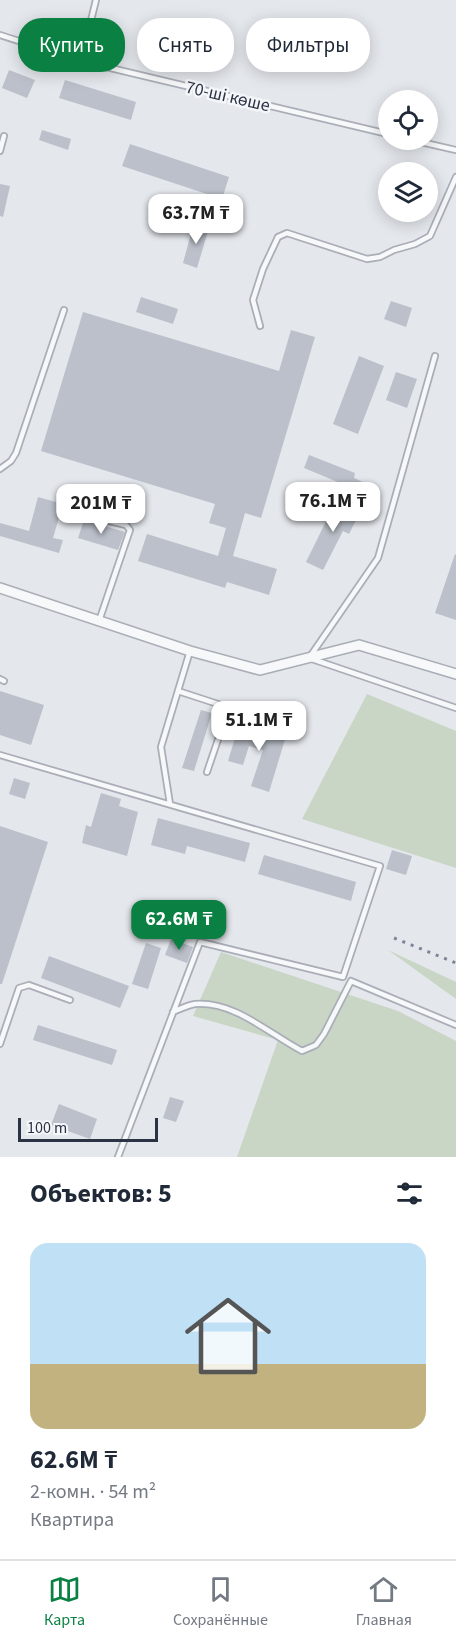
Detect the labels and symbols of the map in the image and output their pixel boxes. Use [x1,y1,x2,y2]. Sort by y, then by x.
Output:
street label: 70-ші көше [183,75,273,118]
pin: 63.7M ₸ [141,194,251,245]
pin: 76.1M ₸ [278,482,388,533]
pin: 201M ₸ [52,484,150,535]
pin: 51.1M ₸ [204,701,314,752]
pin: 62.6M ₸ [124,900,234,951]
scale bar [18,1115,158,1142]

